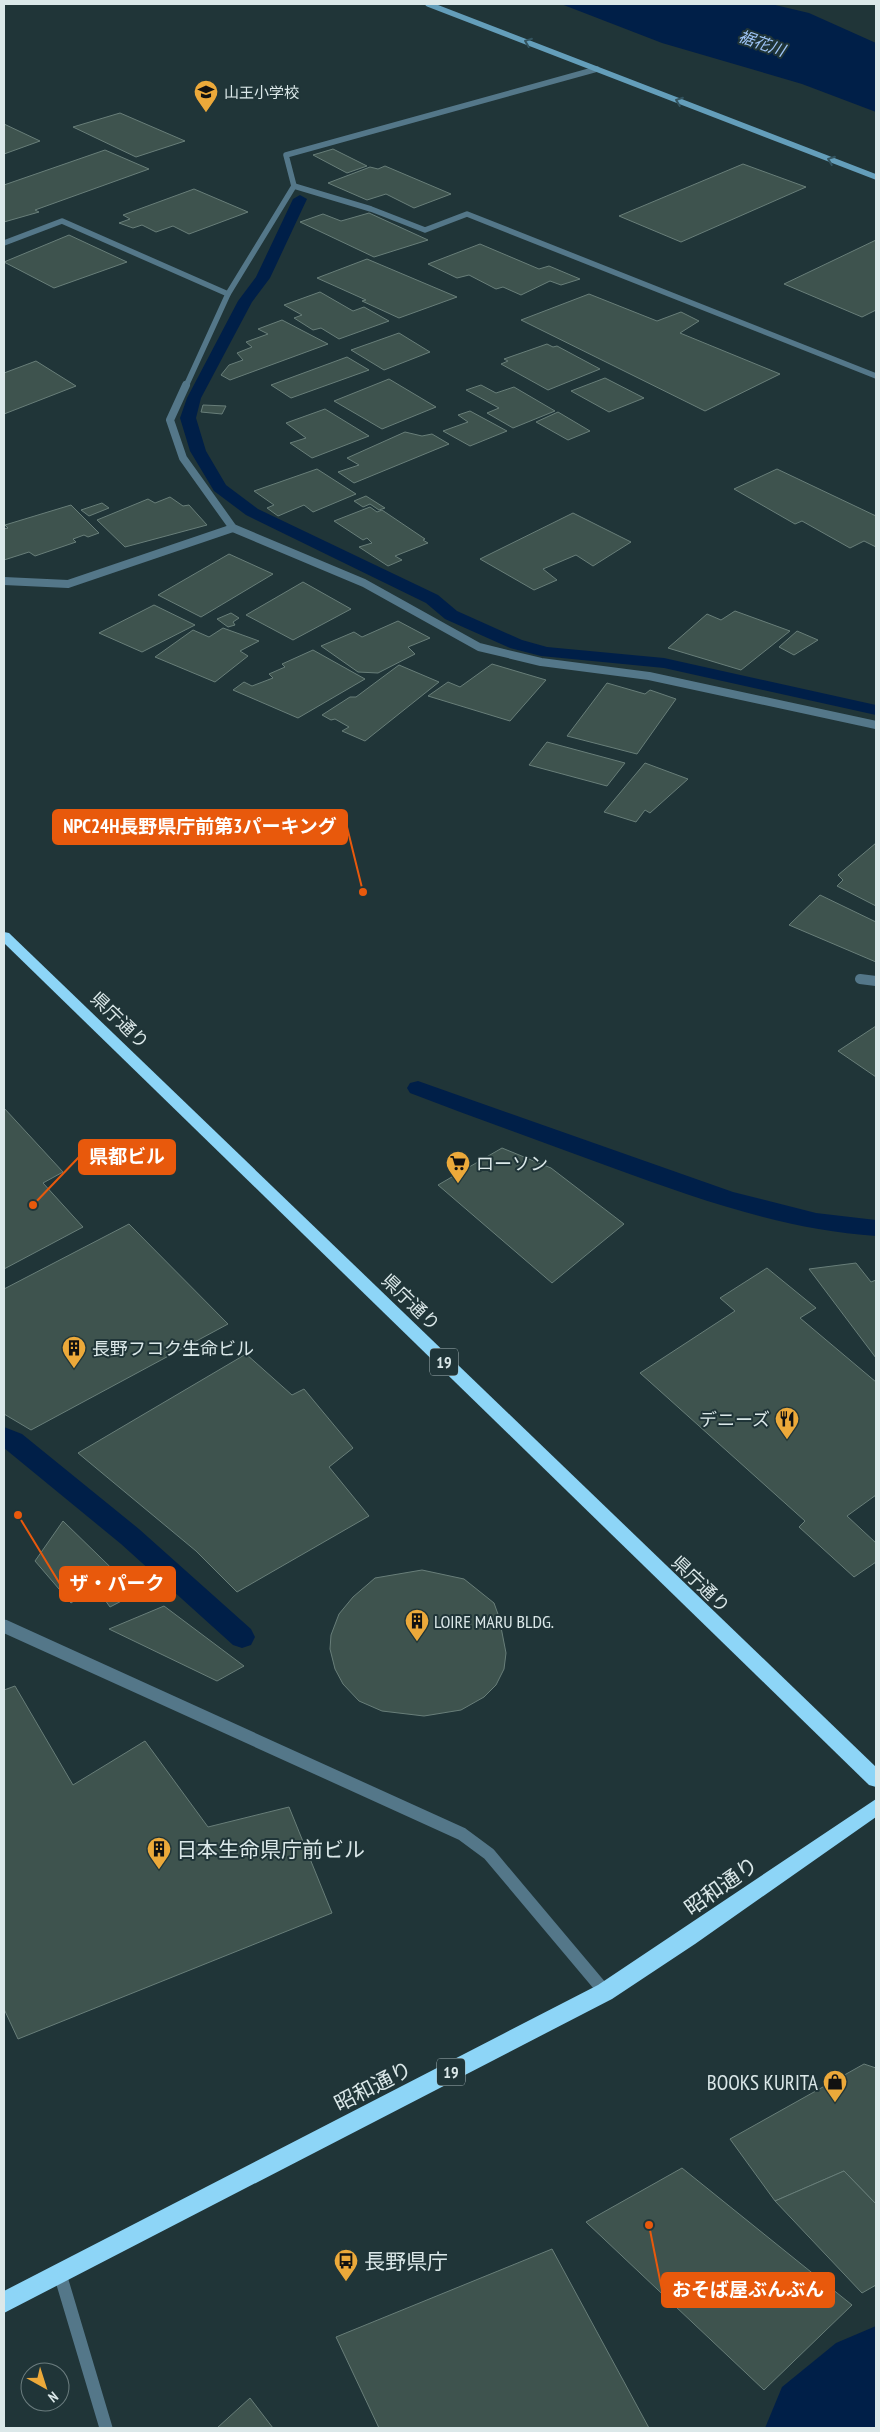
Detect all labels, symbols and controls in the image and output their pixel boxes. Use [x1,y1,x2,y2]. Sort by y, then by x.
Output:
water label: 裾花川 [736,26,790,61]
one-way arrow [524,38,533,49]
school or university icon: 山王小学校 [193,79,219,113]
place label: 山王小学校 [224,83,299,102]
one-way arrow [675,97,684,107]
one-way arrow [827,156,836,166]
callout: NPC24H長野県庁前第3パーキング [53,810,347,844]
text: NPC24H長野県庁前第3パーキング [63,814,337,838]
street label: 県庁通り [86,987,154,1053]
callout: 県都ビル [79,1140,175,1174]
text: 県都ビル [89,1144,165,1168]
supermarket icon: ローソン [445,1150,471,1184]
place label: ローソン [476,1152,548,1175]
street label: 県庁通り [377,1269,445,1335]
building icon: 長野フコク生命ビル [61,1335,87,1369]
place label: 長野フコク生命ビル [92,1337,254,1360]
road number: 19 [430,1348,458,1375]
restaurant icon: デニーズ [774,1406,800,1440]
place label: デニーズ [699,1408,770,1431]
street label: 県庁通り [667,1551,735,1617]
callout: ザ・パーク [60,1567,175,1601]
text: ザ・パーク [69,1571,165,1595]
building icon: LOIRE MARU BLDG. [404,1608,430,1642]
place label: LOIRE MARU BLDG. [434,1610,554,1633]
building icon: 日本生命県庁前ビル [146,1836,172,1870]
place label: 日本生命県庁前ビル [176,1836,365,1863]
street label: 昭和通り [679,1851,763,1921]
street label: 昭和通り [329,2055,417,2117]
road number: 19 [437,2058,465,2086]
place label: BOOKS KURITA [707,2069,818,2096]
shop icon: BOOKS KURITA [822,2069,848,2103]
bus stop icon: 長野県庁 [333,2248,359,2282]
place label: 長野県庁 [364,2248,448,2275]
callout: おそば屋ぶんぶん [662,2273,834,2307]
text: おそば屋ぶんぶん [672,2277,824,2301]
north arrow [20,2362,70,2412]
text: N [45,2388,62,2406]

